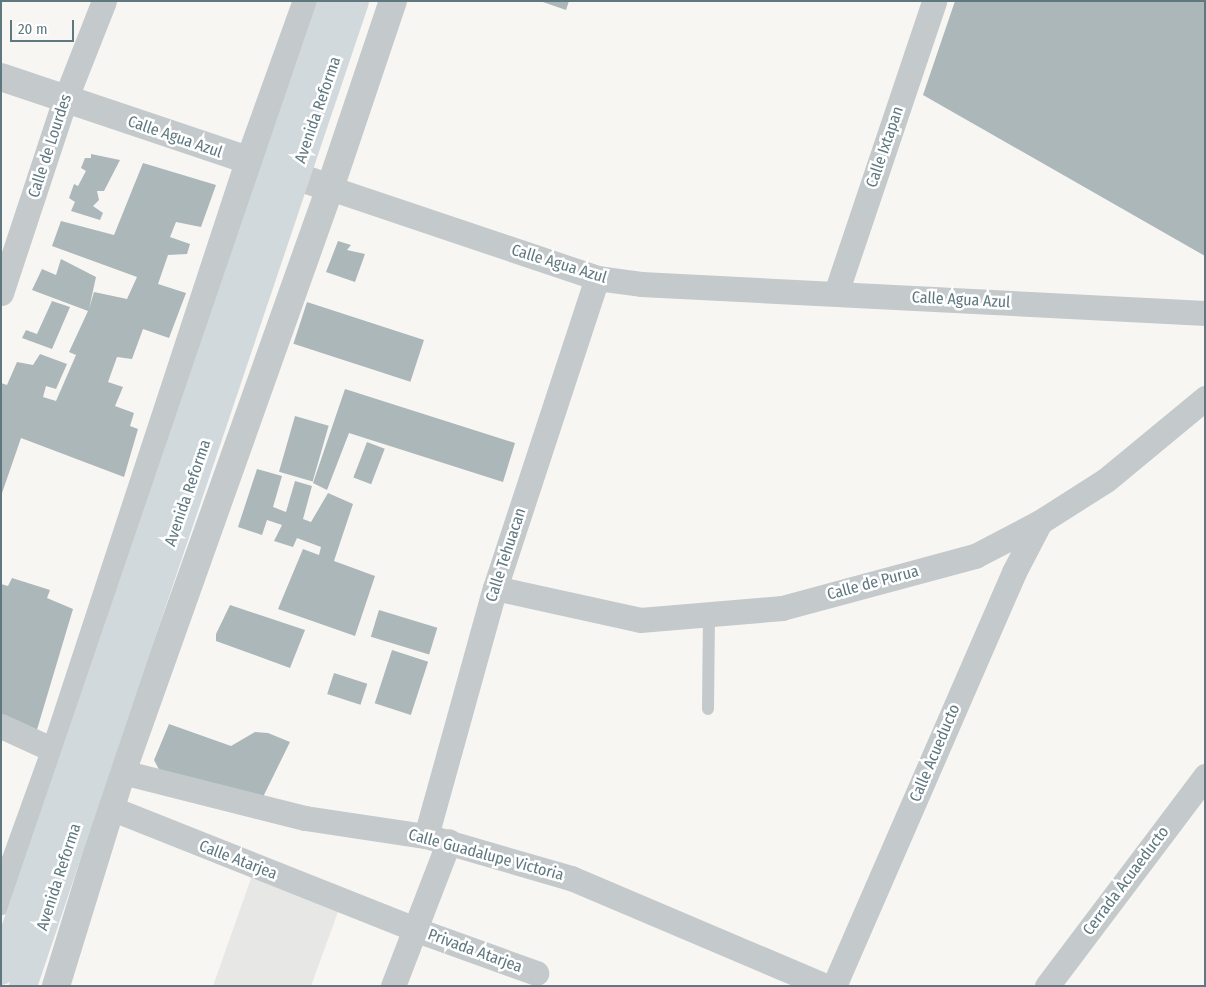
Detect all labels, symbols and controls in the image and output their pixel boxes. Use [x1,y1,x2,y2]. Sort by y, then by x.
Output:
scale bar [12,10,76,42]
text: 20 m [18,20,48,38]
street label: Avenida Reforma [291,54,345,166]
street label: Calle de Lourdes [24,92,76,200]
street label: Calle Ixtapan [862,104,908,190]
street label: Calle Agua Azul [125,112,225,162]
street label: Calle Agua Azul [509,240,609,288]
street label: Calle Agua Azul [911,288,1011,312]
street label: Avenida Reforma [161,437,215,549]
street label: Calle Tehuacan [482,506,530,604]
street label: Calle de Purua [825,562,921,604]
street label: Calle Acueducto [906,701,964,805]
street label: Avenida Reforma [33,821,85,933]
street label: Cerrada Acuaeducto [1079,823,1173,939]
street label: Calle Guadalupe Victoria [406,825,566,885]
street label: Calle Atarjea [196,836,280,884]
street label: Privada Atarjea [425,925,525,977]

